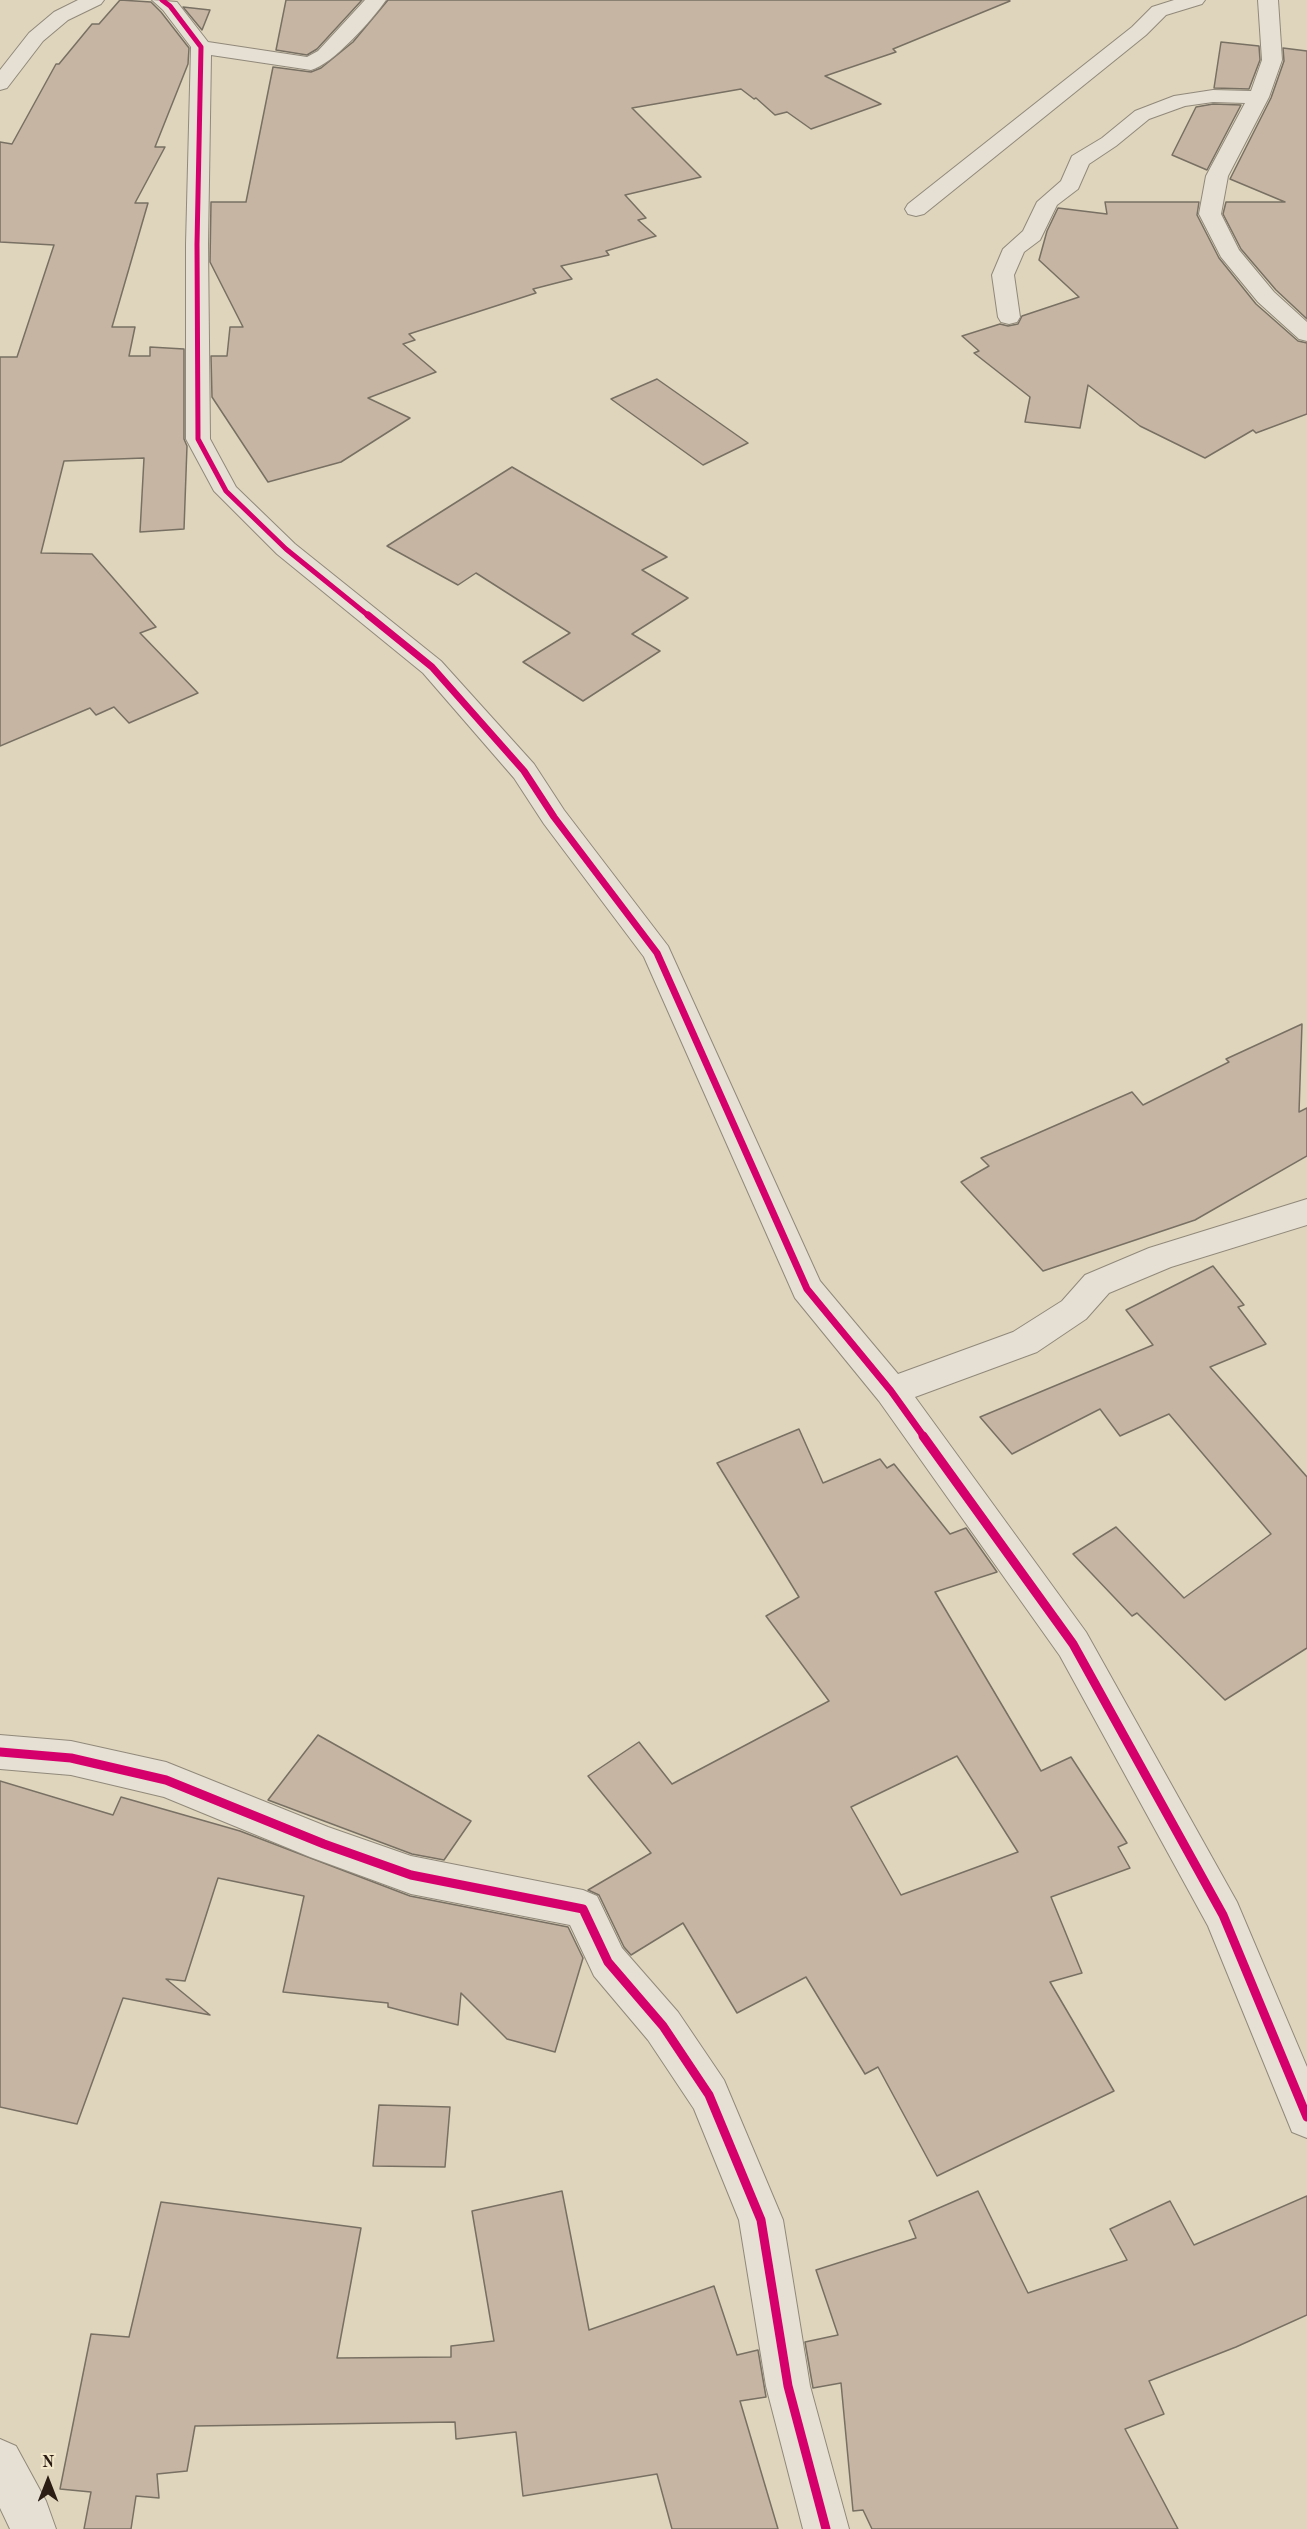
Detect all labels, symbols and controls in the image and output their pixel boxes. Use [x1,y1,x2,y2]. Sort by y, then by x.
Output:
north arrow [18,2451,78,2511]
text: N [42,2455,54,2471]

